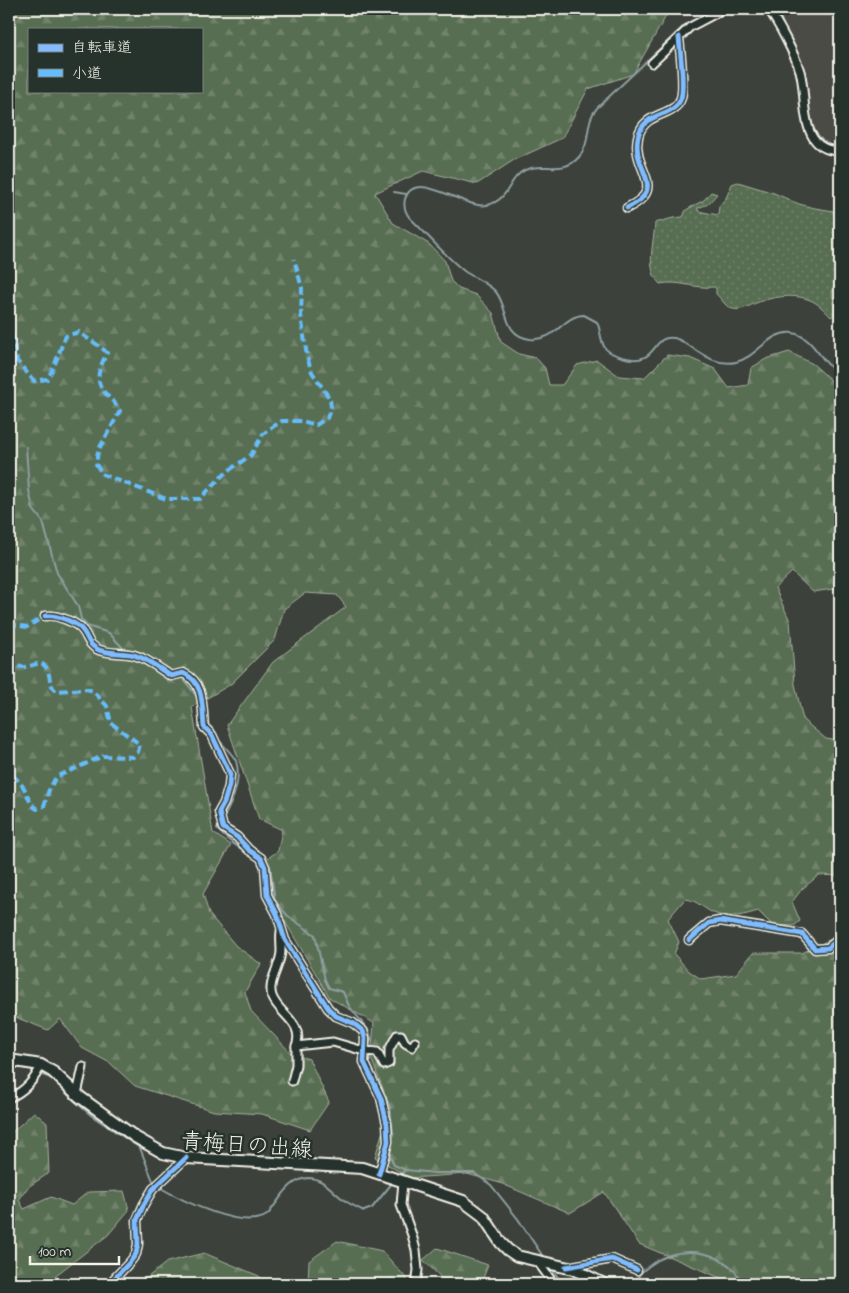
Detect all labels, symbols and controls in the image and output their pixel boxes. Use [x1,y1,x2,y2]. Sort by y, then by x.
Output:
legend [28,28,202,92]
text: 自転車道 [72,37,132,59]
text: 小道 [72,63,102,85]
street label: 青梅日の出線 [180,1126,314,1168]
scale bar [30,1233,119,1265]
text: 100 m [38,1241,71,1263]

